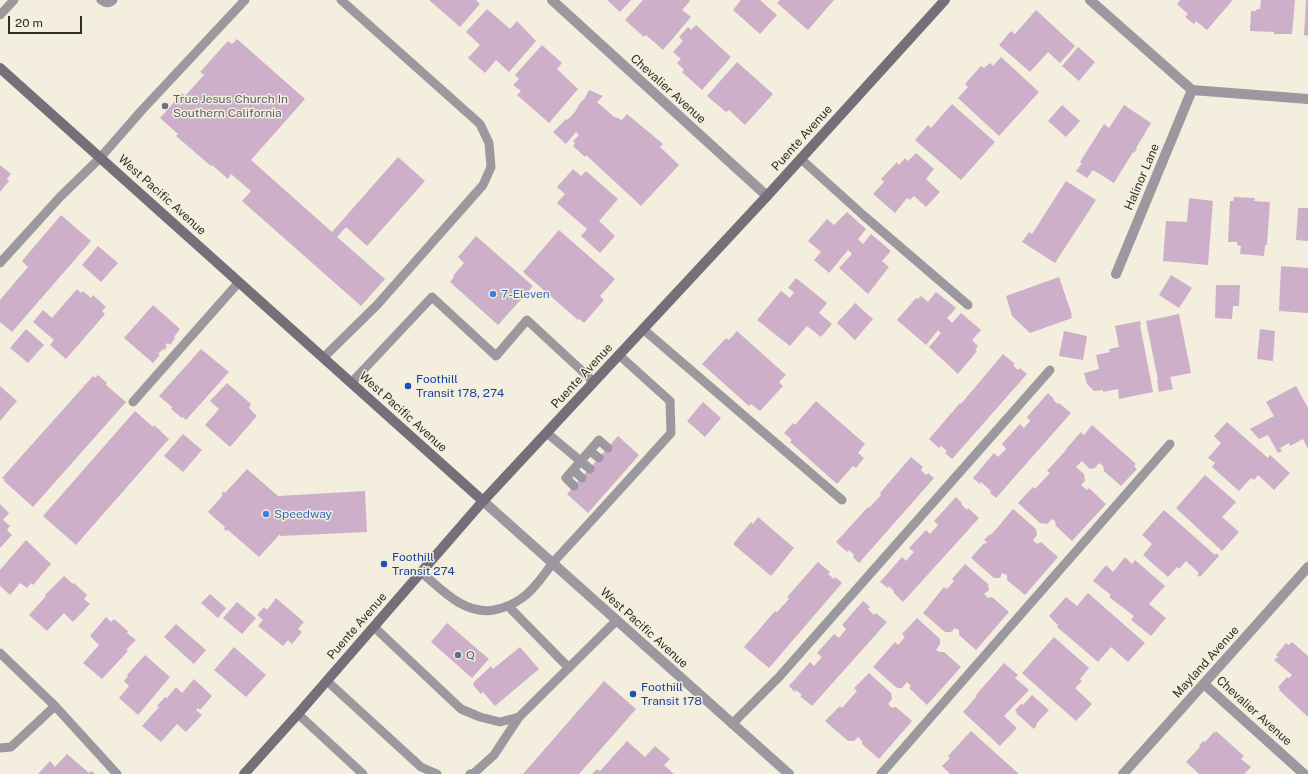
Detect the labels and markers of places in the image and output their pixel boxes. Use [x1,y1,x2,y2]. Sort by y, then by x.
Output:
place label: True Jesus Church In Southern California [173,92,288,120]
marker: True Jesus Church In Southern California [160,101,170,111]
place label: 7-Eleven [501,287,550,301]
marker: 7-Eleven [488,289,498,299]
place label: Foothill Transit 178, 274 [416,372,504,400]
marker: Foothill Transit 178, 274 [403,381,413,391]
place label: Speedway [274,507,332,521]
marker: Speedway [261,509,271,519]
place label: Foothill Transit 274 [392,550,455,578]
marker: Foothill Transit 274 [379,559,389,569]
place label: Q [466,648,475,662]
marker: Q [453,650,463,660]
place label: Foothill Transit 178 [641,680,702,708]
marker: Foothill Transit 178 [628,689,638,699]

